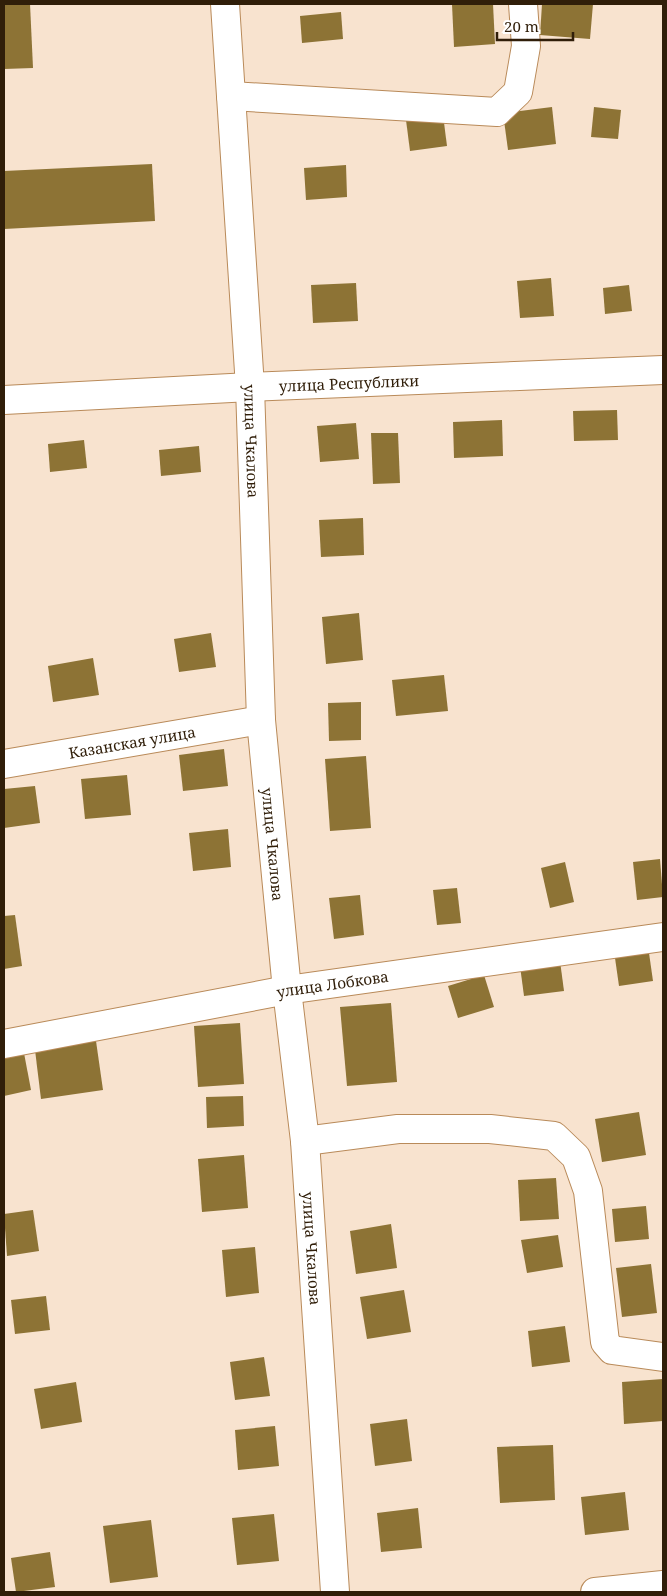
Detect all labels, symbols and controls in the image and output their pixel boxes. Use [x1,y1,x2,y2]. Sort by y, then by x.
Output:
scale bar [497,10,573,42]
text: 20 m [504,16,539,36]
street label: улица Республики [278,370,419,396]
street label: улица Чкалова [240,384,264,498]
street label: Казанская улица [67,721,197,763]
street label: улица Чкалова [258,787,288,902]
street label: улица Лобкова [275,966,390,1002]
street label: улица Чкалова [298,1191,326,1306]

